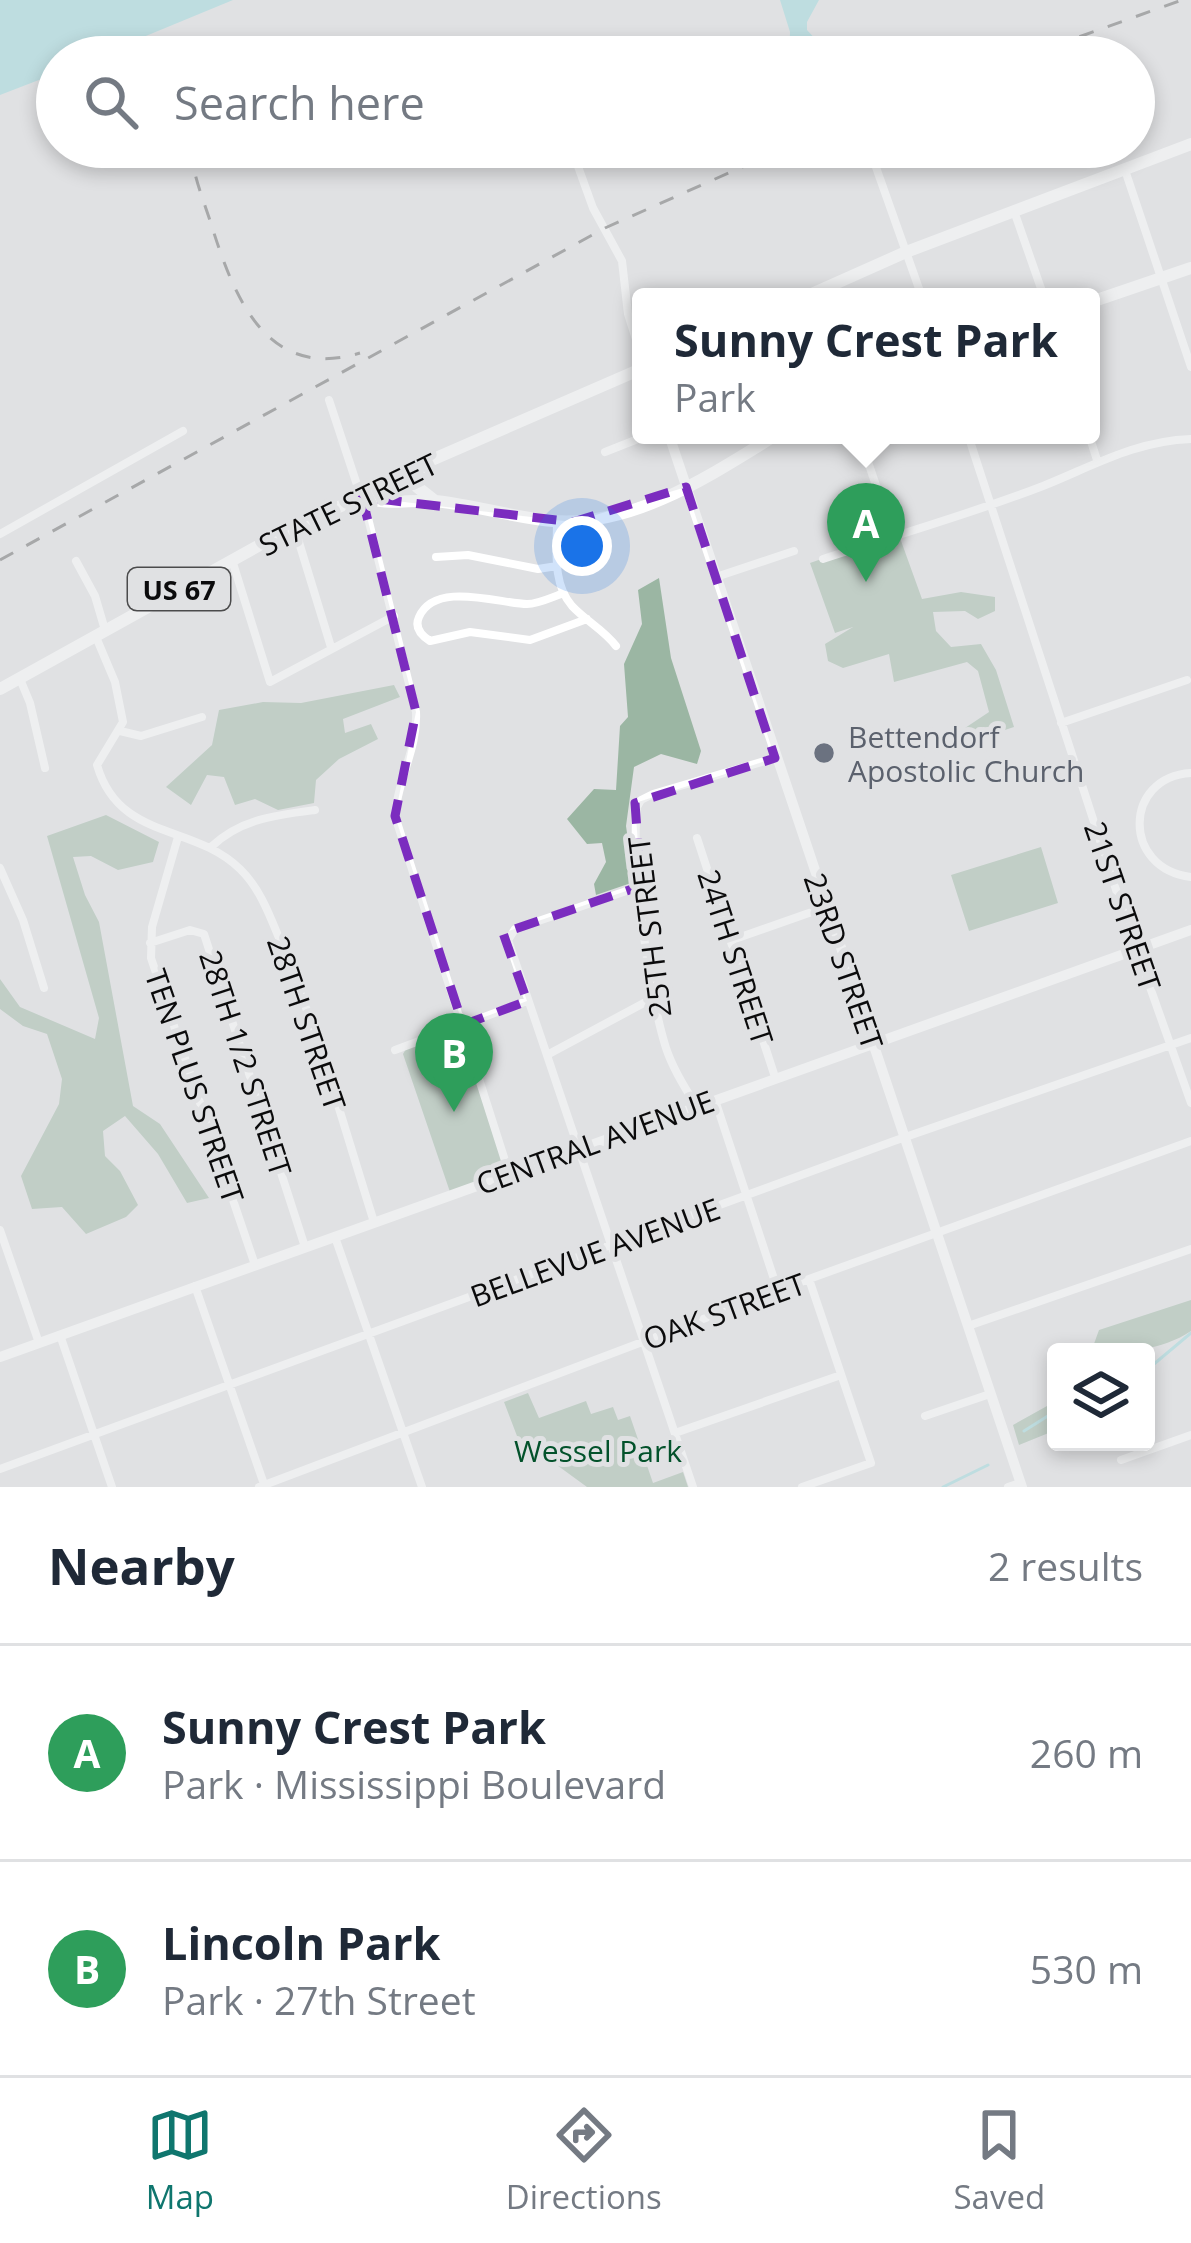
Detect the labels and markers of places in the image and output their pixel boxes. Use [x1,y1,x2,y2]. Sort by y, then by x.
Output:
pin: A [827,483,905,582]
place label: Bettendorf Apostolic Church [848,716,1084,791]
marker: Bettendorf Apostolic Church [811,740,837,766]
pin: B [415,1013,493,1112]

